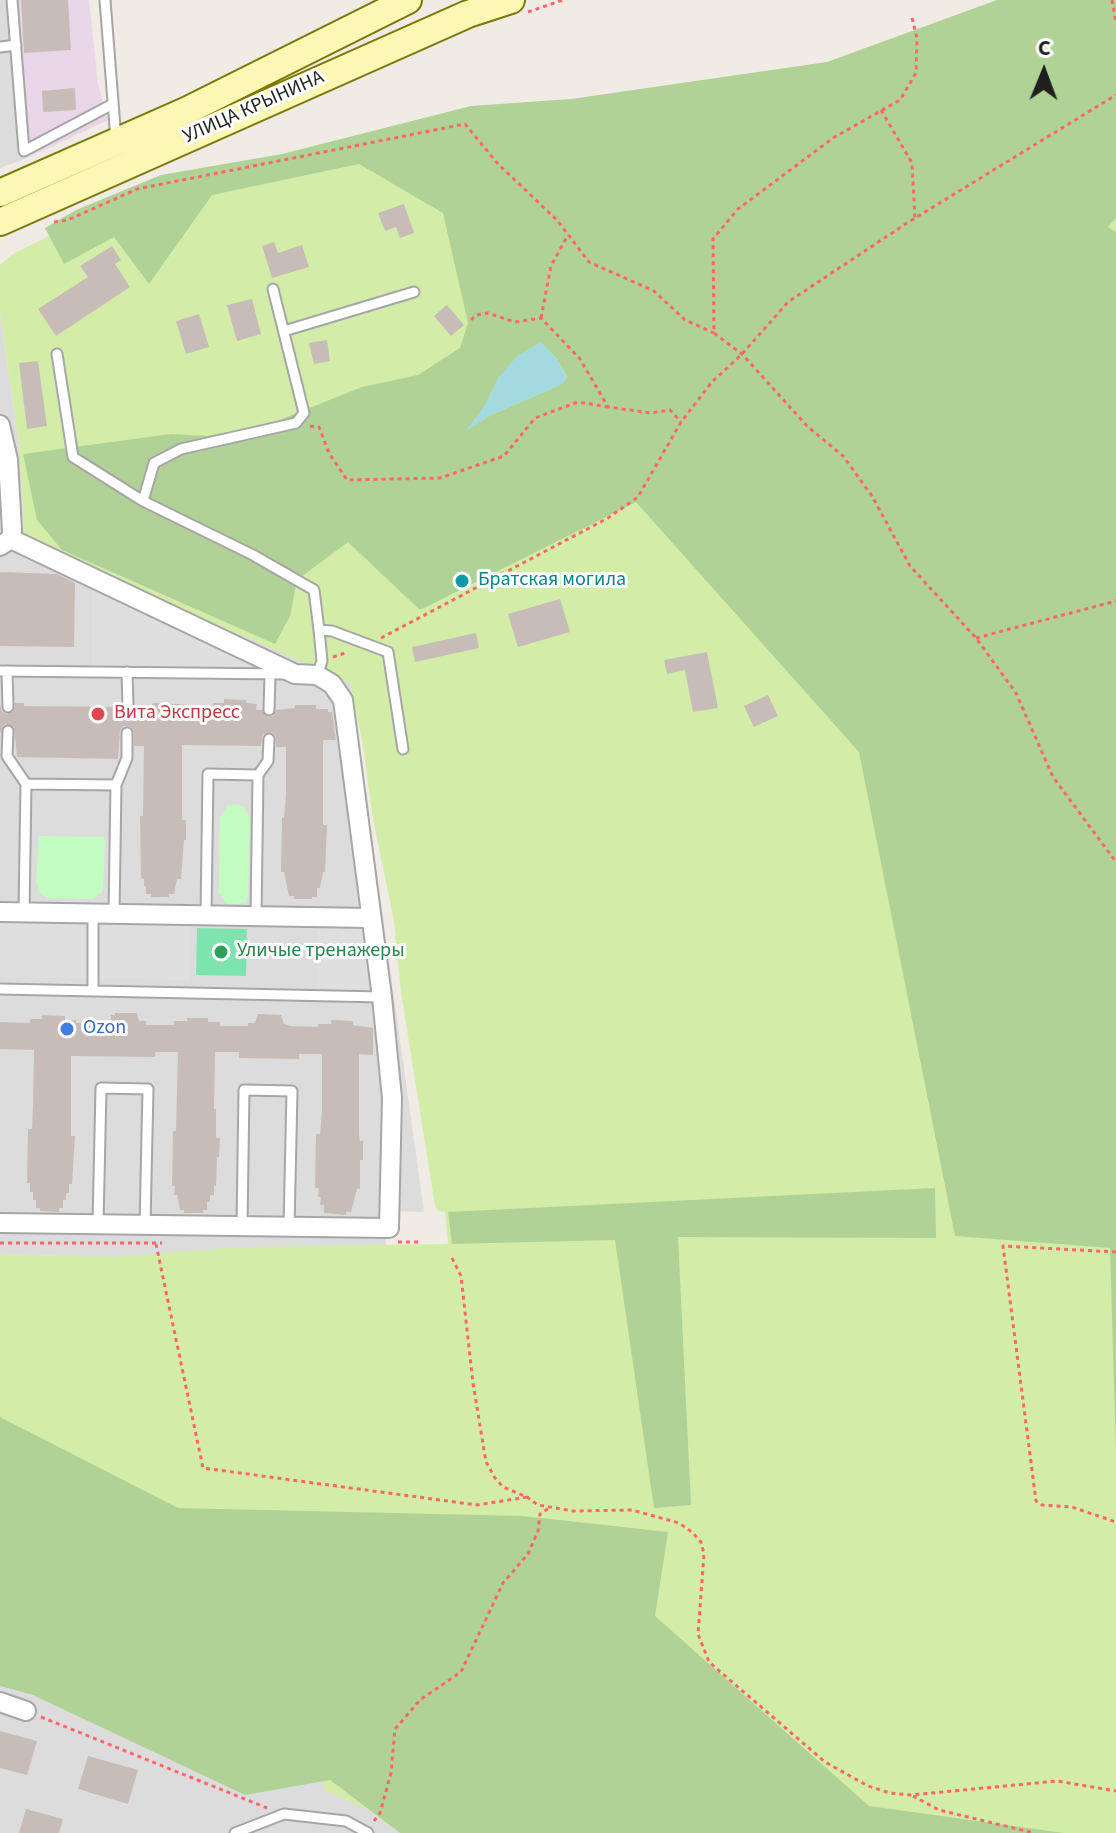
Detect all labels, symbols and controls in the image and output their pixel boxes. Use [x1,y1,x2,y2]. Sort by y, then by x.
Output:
north arrow [1004,32,1084,112]
text: С [1038,32,1051,64]
street label: УЛИЦА КРЫНИНА [180,66,328,150]
place label: Братская могила [478,569,626,593]
marker: Братская могила [453,572,471,590]
place label: Вита Экспресс [114,702,240,726]
marker: Вита Экспресс [89,705,107,723]
place label: Уличые тренажеры [237,940,405,964]
marker: Уличые тренажеры [212,943,230,961]
place label: Ozon [83,1017,126,1041]
marker: Ozon [58,1020,76,1038]

